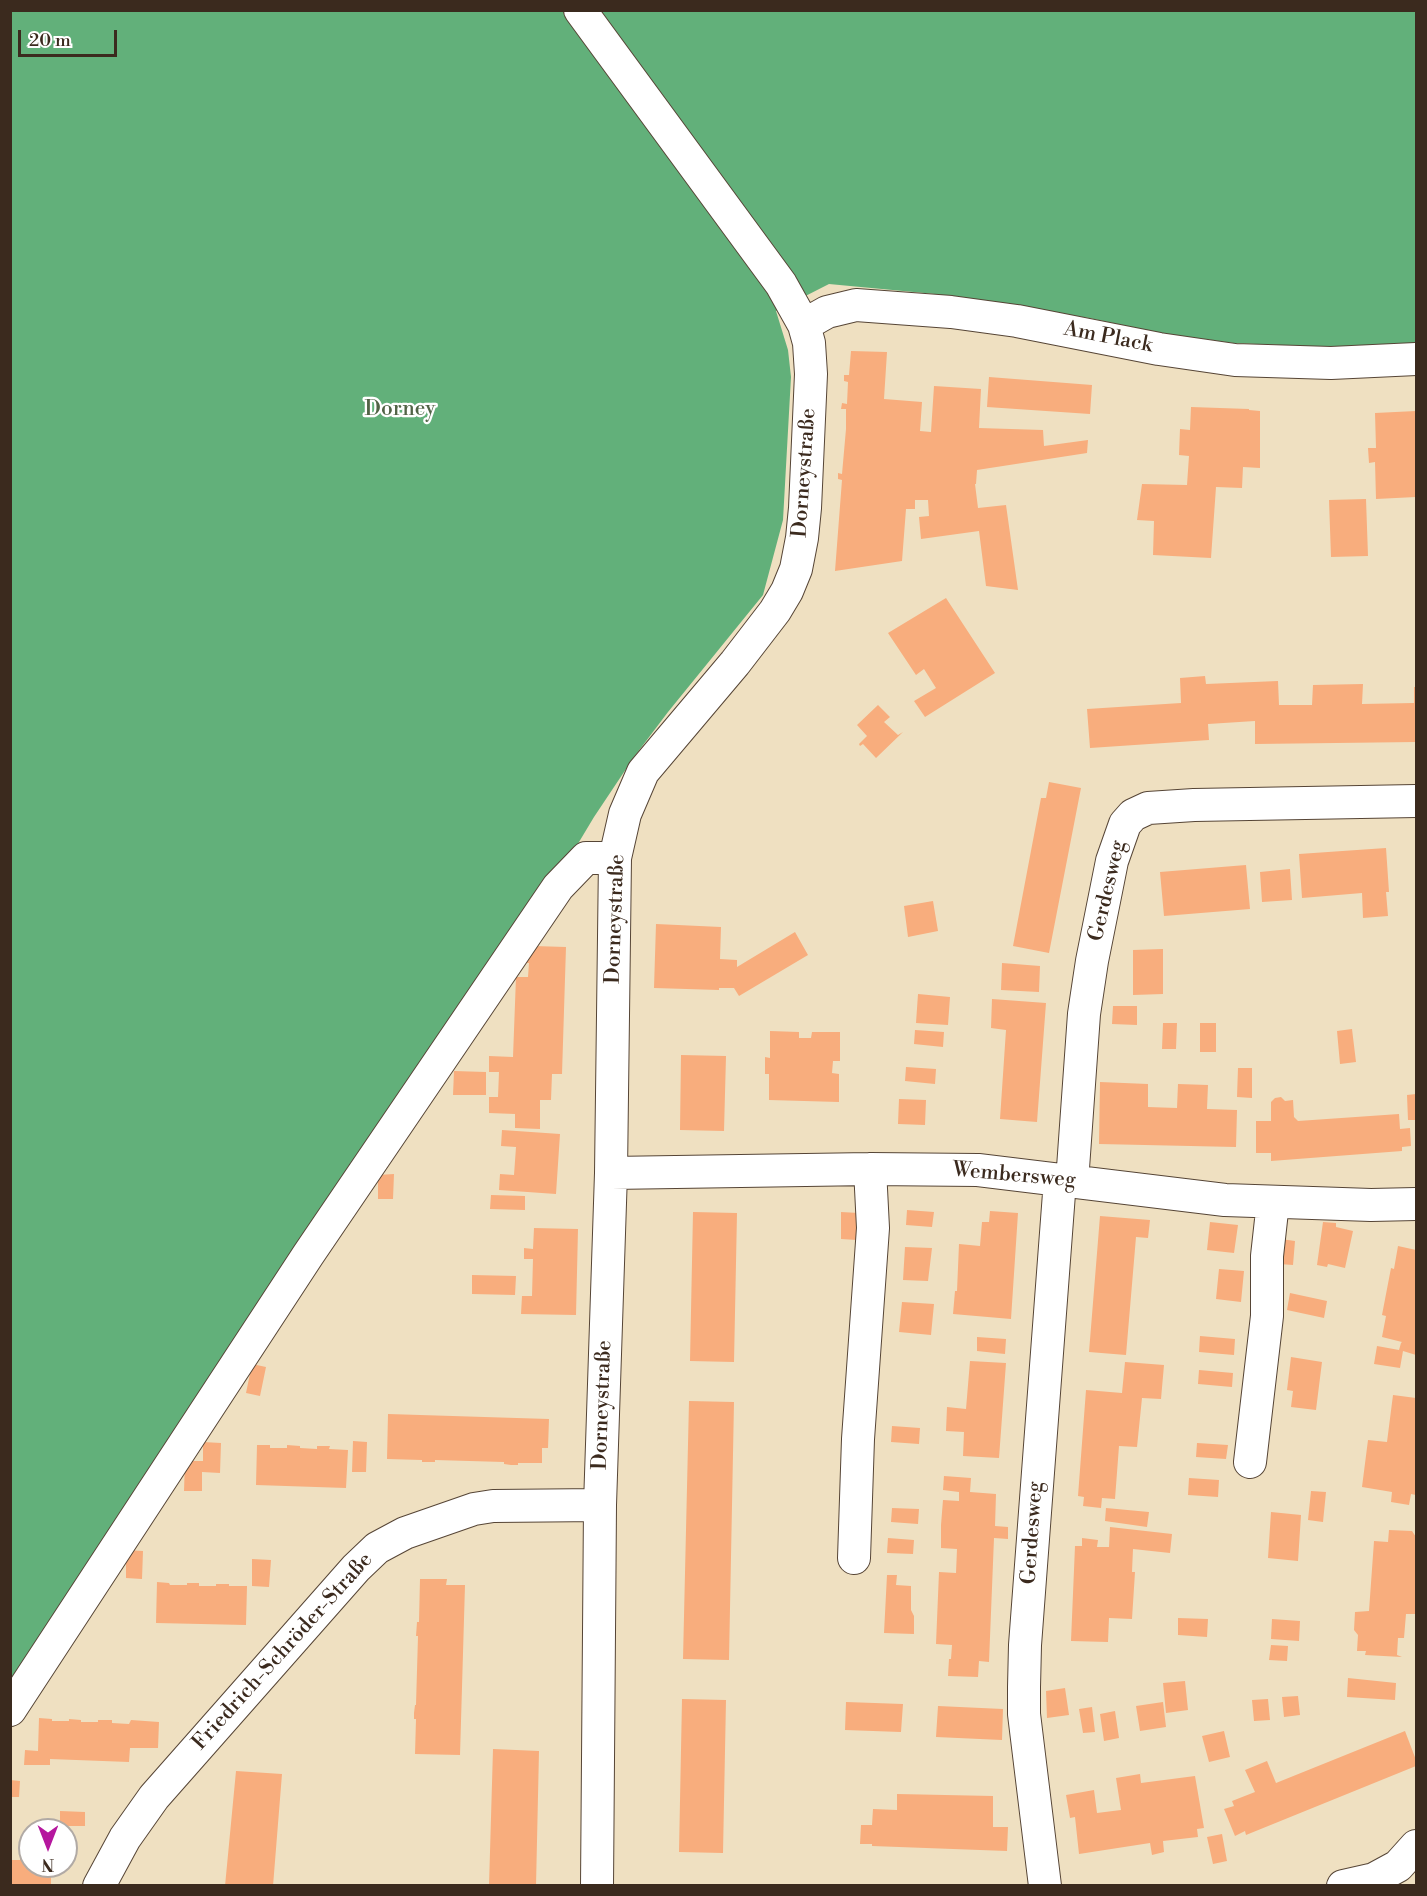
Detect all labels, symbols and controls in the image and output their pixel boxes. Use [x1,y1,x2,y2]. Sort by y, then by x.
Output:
scale bar [21,18,120,56]
text: 20 m [29,29,71,52]
street label: Am Plack [1061,317,1155,359]
park label: Dorney [365,397,435,423]
street label: Dorneystraße [788,407,822,539]
street label: Gerdesweg [1084,838,1132,944]
street label: Dorneystraße [601,854,631,984]
street label: Wembersweg [951,1158,1077,1194]
street label: Dorneystraße [588,1340,618,1470]
street label: Gerdesweg [1017,1481,1049,1585]
street label: Friedrich-Schröder-Straße [188,1548,378,1756]
north arrow [18,1818,78,1878]
text: N [42,1854,54,1874]

